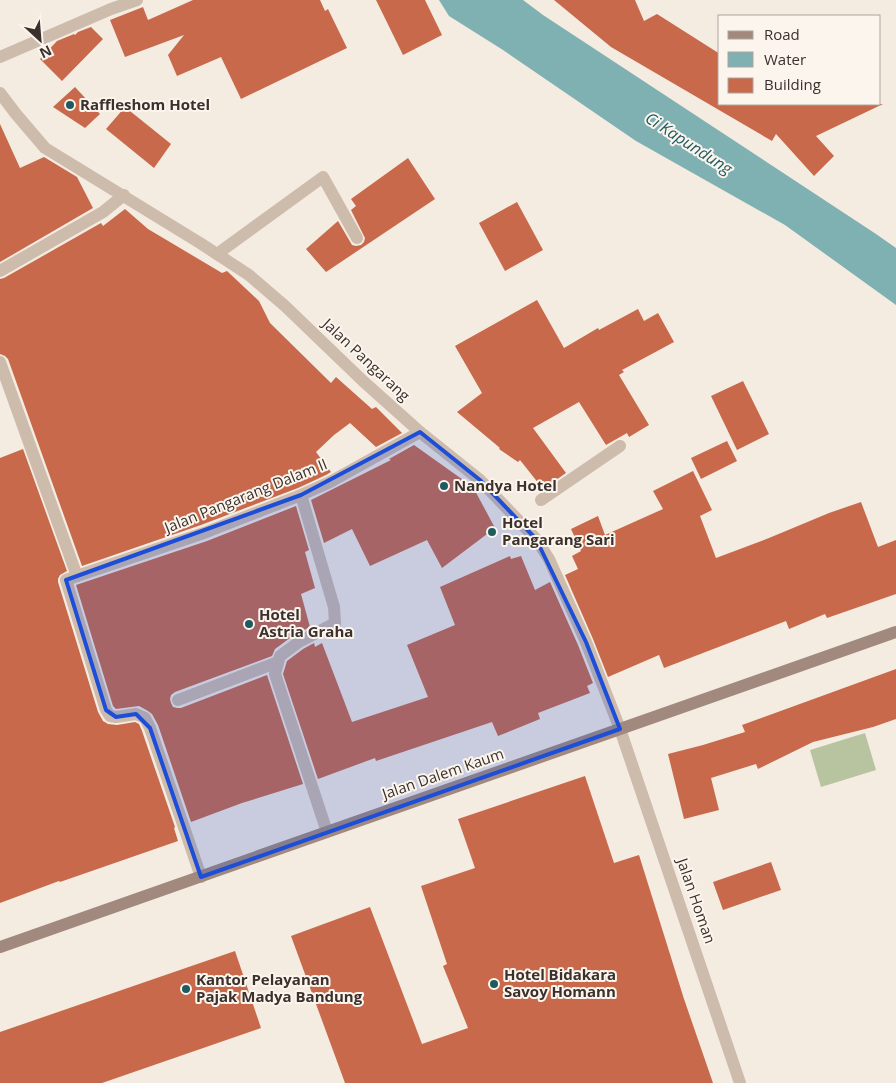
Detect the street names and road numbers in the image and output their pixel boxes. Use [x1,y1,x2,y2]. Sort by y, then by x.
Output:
street label: Jalan Pangarang [317,312,415,405]
street label: Jalan Pangarang Dalam II [159,453,330,538]
street label: Jalan Dalem Kaum [377,743,506,804]
street label: Jalan Homan [672,853,721,946]

